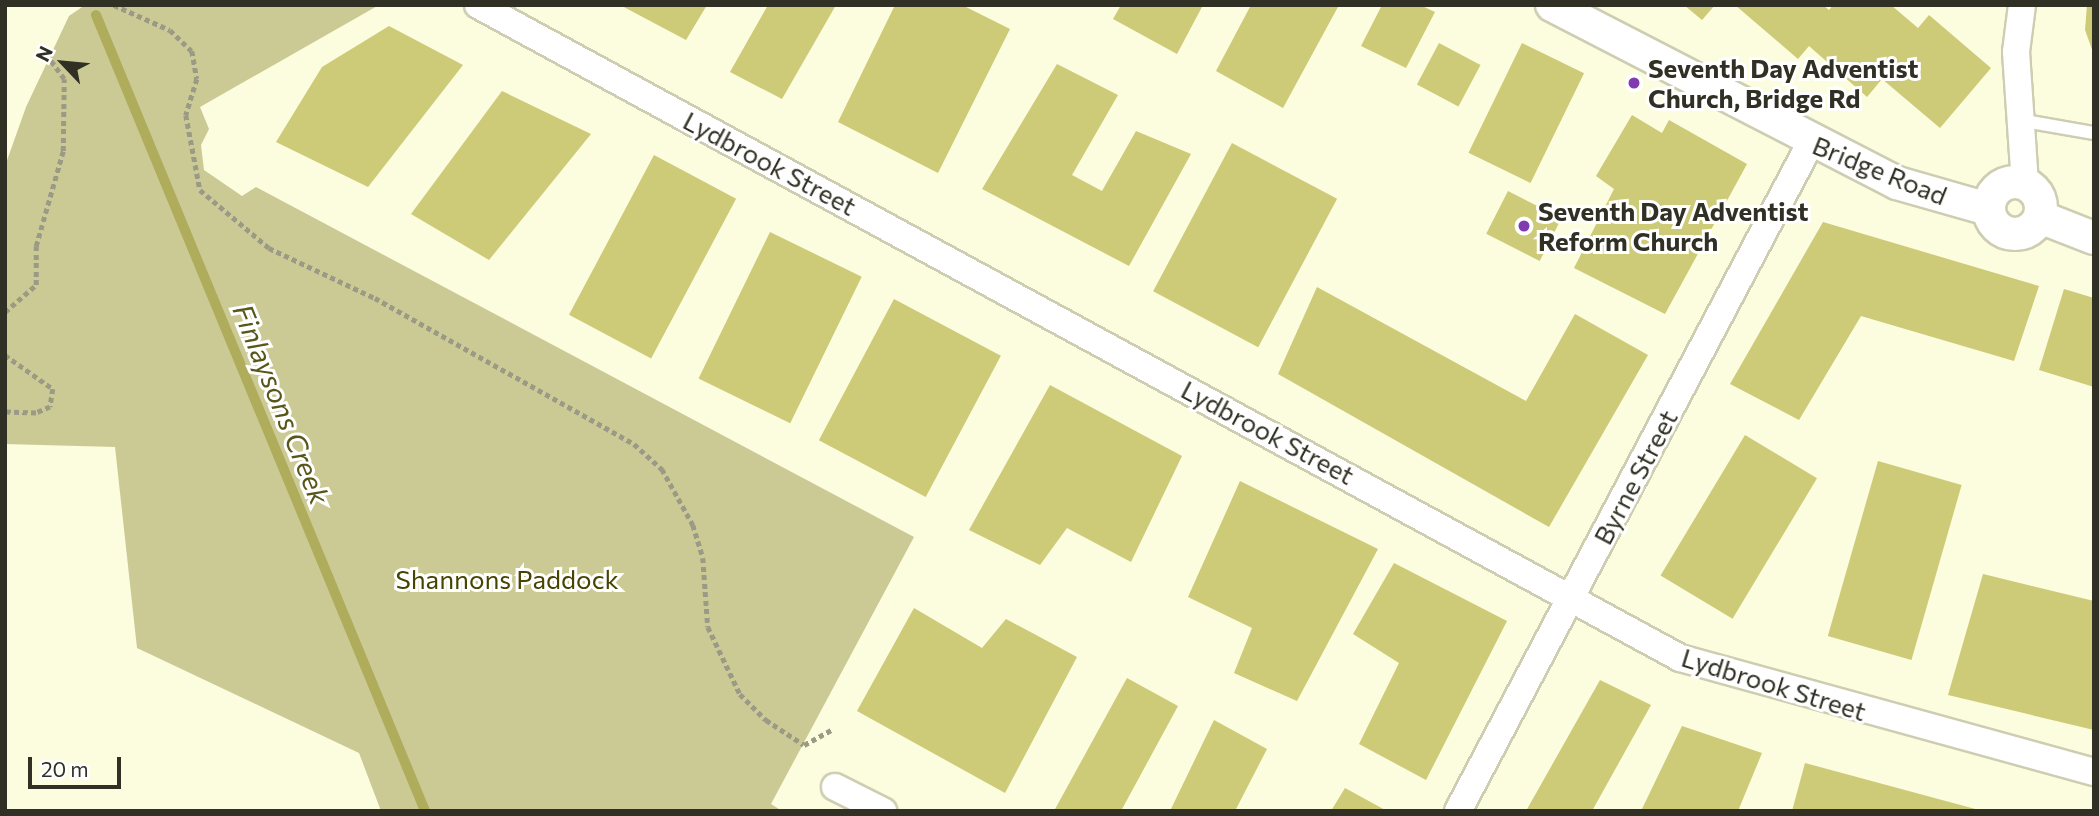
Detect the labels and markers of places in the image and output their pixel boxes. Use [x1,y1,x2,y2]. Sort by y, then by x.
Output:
place label: Seventh Day Adventist Church, Bridge Rd [1648,52,1919,114]
marker: Seventh Day Adventist Church, Bridge Rd [1626,75,1642,91]
place label: Seventh Day Adventist Reform Church [1538,195,1809,256]
marker: Seventh Day Adventist Reform Church [1516,218,1532,234]

